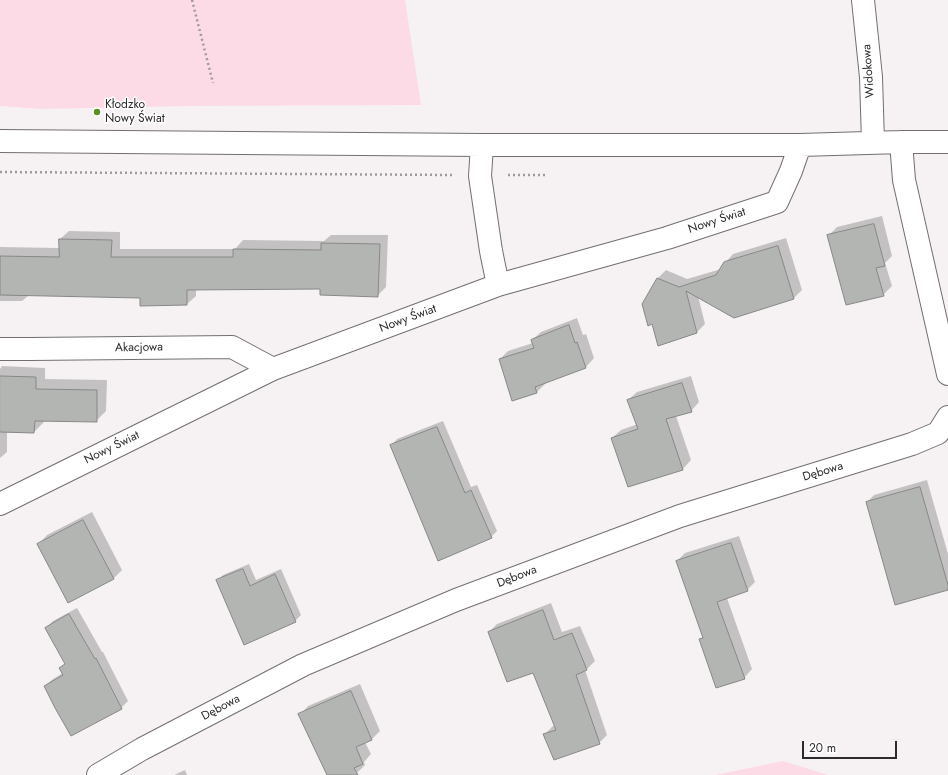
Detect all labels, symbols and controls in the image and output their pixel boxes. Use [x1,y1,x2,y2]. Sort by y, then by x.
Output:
street label: Widokowa [860,44,878,98]
place label: Kłodzko Nowy Świat [105,98,165,126]
marker: Kłodzko Nowy Świat [92,107,102,117]
street label: Nowy Świat [686,205,748,237]
street label: Nowy Świat [378,302,438,336]
street label: Akacjowa [115,340,163,356]
street label: Nowy Świat [82,428,142,468]
street label: Dębowa [801,459,845,485]
street label: Dębowa [495,563,539,591]
street label: Dębowa [199,692,243,724]
scale bar [804,733,899,759]
text: 20 m [809,739,836,757]

